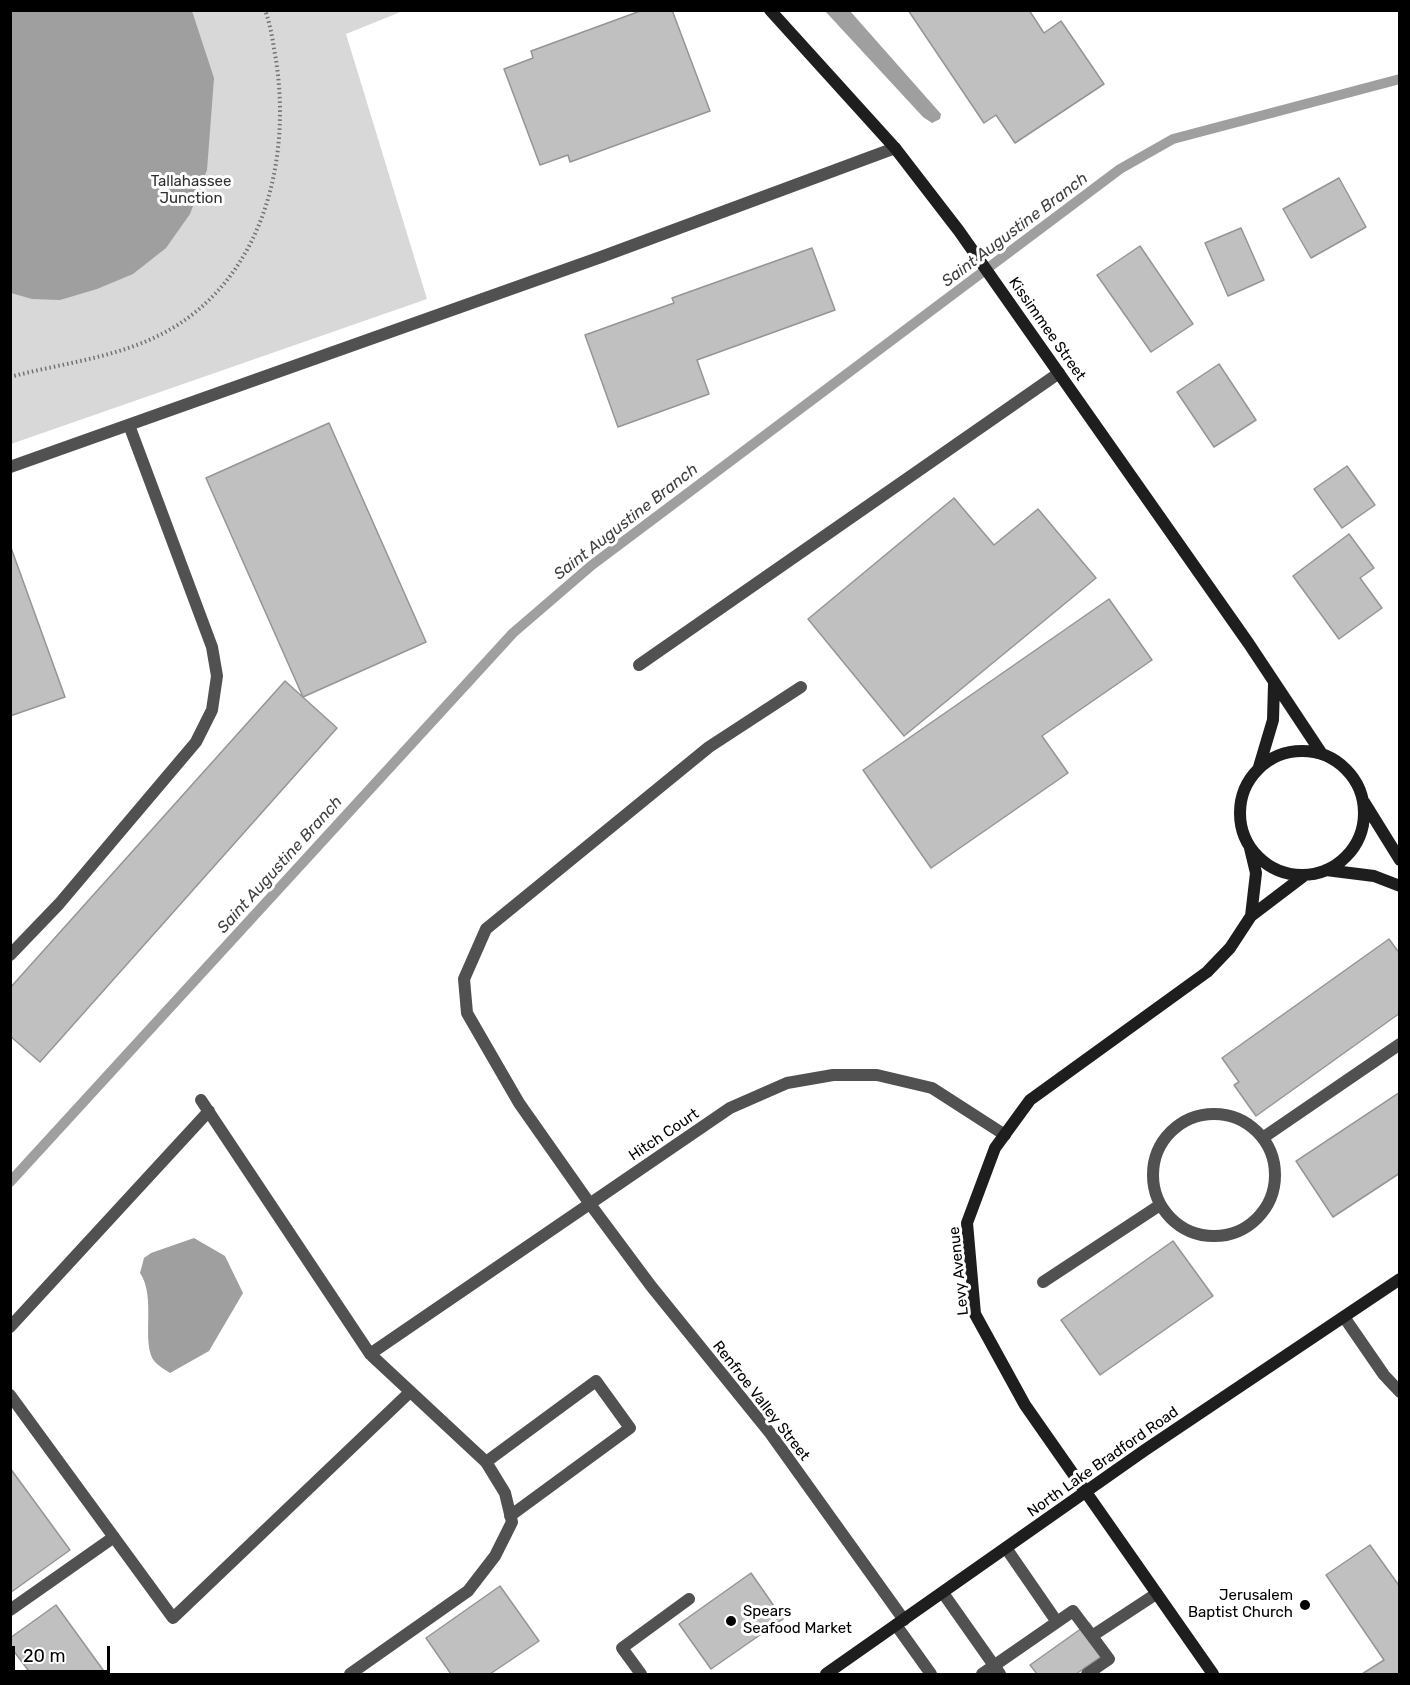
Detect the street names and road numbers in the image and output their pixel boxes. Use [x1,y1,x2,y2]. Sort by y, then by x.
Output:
street label: Kissimmee Street [1005,274,1089,384]
street label: Hitch Court [626,1105,702,1165]
street label: Levy Avenue [945,1226,973,1316]
street label: Renfroe Valley Street [709,1338,813,1464]
street label: North Lake Bradford Road [1024,1403,1182,1521]

